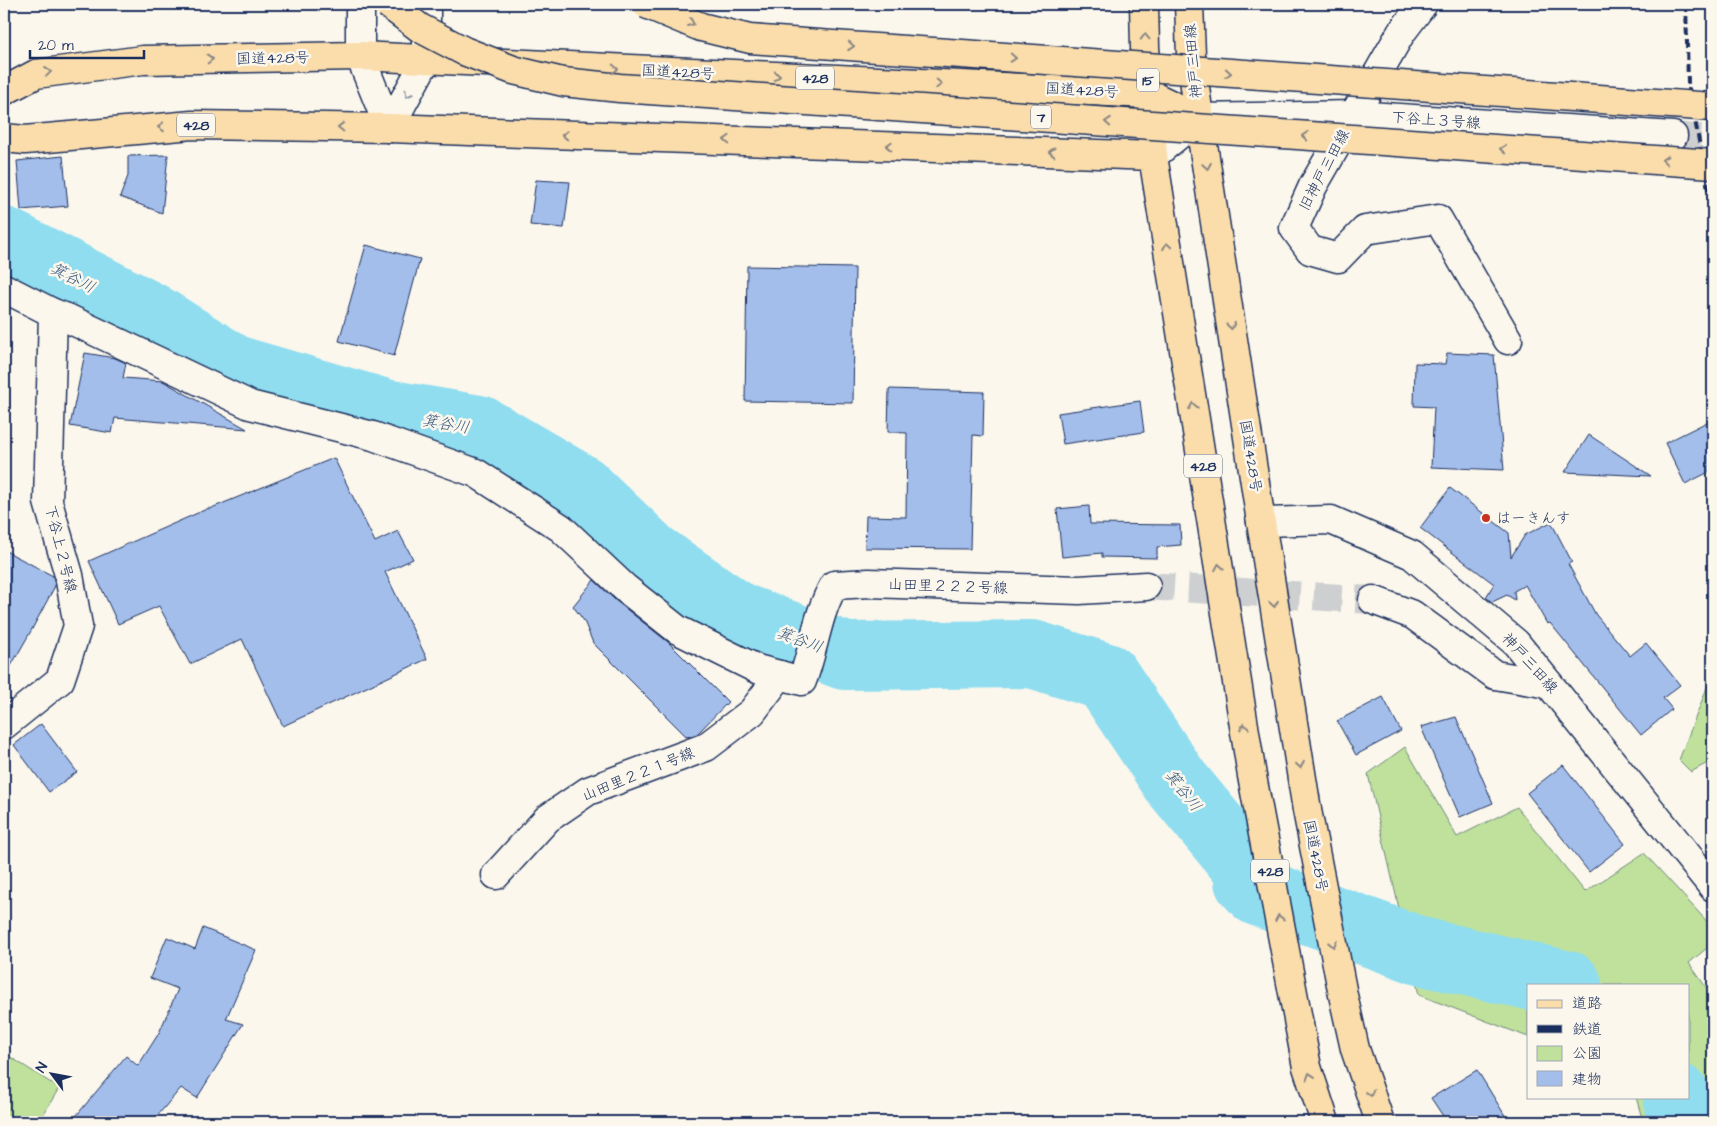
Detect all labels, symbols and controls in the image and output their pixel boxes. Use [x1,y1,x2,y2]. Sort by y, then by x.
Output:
one-way arrow [686,17,695,27]
street label: 神戸三田線 [1180,23,1207,99]
scale bar [30,28,144,60]
one-way arrow [1140,33,1150,41]
text: 20 m [38,35,74,56]
one-way arrow [847,41,855,52]
street label: 国道428号 [236,47,310,70]
one-way arrow [1009,52,1017,63]
one-way arrow [206,54,214,64]
street label: 国道428号 [641,60,715,85]
one-way arrow [611,63,619,74]
road number: 428 [796,66,834,90]
one-way arrow [44,67,52,78]
one-way arrow [1224,67,1232,78]
road number: 15 [1137,68,1159,92]
one-way arrow [773,71,781,82]
one-way arrow [936,78,944,89]
street label: 国道428号 [1045,78,1119,103]
one-way arrow [404,89,414,98]
road number: 7 [1031,105,1051,128]
street label: 下谷上３号線 [1390,107,1482,134]
road number: 428 [177,114,215,136]
one-way arrow [1104,117,1112,128]
one-way arrow [157,122,165,133]
one-way arrow [336,122,344,133]
street label: 旧神戸三田線 [1294,126,1355,215]
one-way arrow [560,129,568,140]
one-way arrow [1301,130,1309,141]
one-way arrow [723,135,731,146]
one-way arrow [885,141,893,152]
one-way arrow [1498,144,1506,155]
one-way arrow [1048,147,1056,158]
one-way arrow [1660,155,1668,166]
one-way arrow [1201,161,1211,170]
one-way arrow [1163,242,1173,250]
water label: 箕谷川 [46,257,99,299]
one-way arrow [1225,323,1236,331]
one-way arrow [1189,402,1199,411]
water label: 箕谷川 [420,409,471,439]
street label: 国道428号 [1234,418,1267,494]
road number: 428 [1184,454,1222,478]
street label: 下谷上２号線 [39,503,82,595]
place label: はーきんす [1496,508,1570,529]
marker: はーきんす [1480,512,1492,524]
one-way arrow [1214,563,1224,571]
street label: 山田里２２２号線 [888,574,1008,599]
one-way arrow [1268,600,1278,609]
water label: 箕谷川 [773,621,826,658]
street label: 神戸三田線 [1497,628,1563,698]
one-way arrow [1240,723,1250,732]
street label: 山田里２２１号線 [579,742,698,807]
one-way arrow [1294,760,1304,769]
water label: 箕谷川 [1160,765,1207,816]
street label: 国道428号 [1298,818,1333,894]
road number: 428 [1251,859,1289,882]
one-way arrow [1274,913,1284,922]
one-way arrow [1327,939,1337,948]
legend [1527,984,1690,1098]
text: 道路 [1572,993,1602,1014]
text: 鉄道 [1572,1019,1602,1040]
text: 公園 [1572,1043,1602,1064]
north arrow [28,1048,78,1098]
text: N [31,1058,53,1077]
text: 建物 [1572,1069,1602,1090]
one-way arrow [1305,1072,1315,1081]
one-way arrow [1364,1088,1374,1096]

